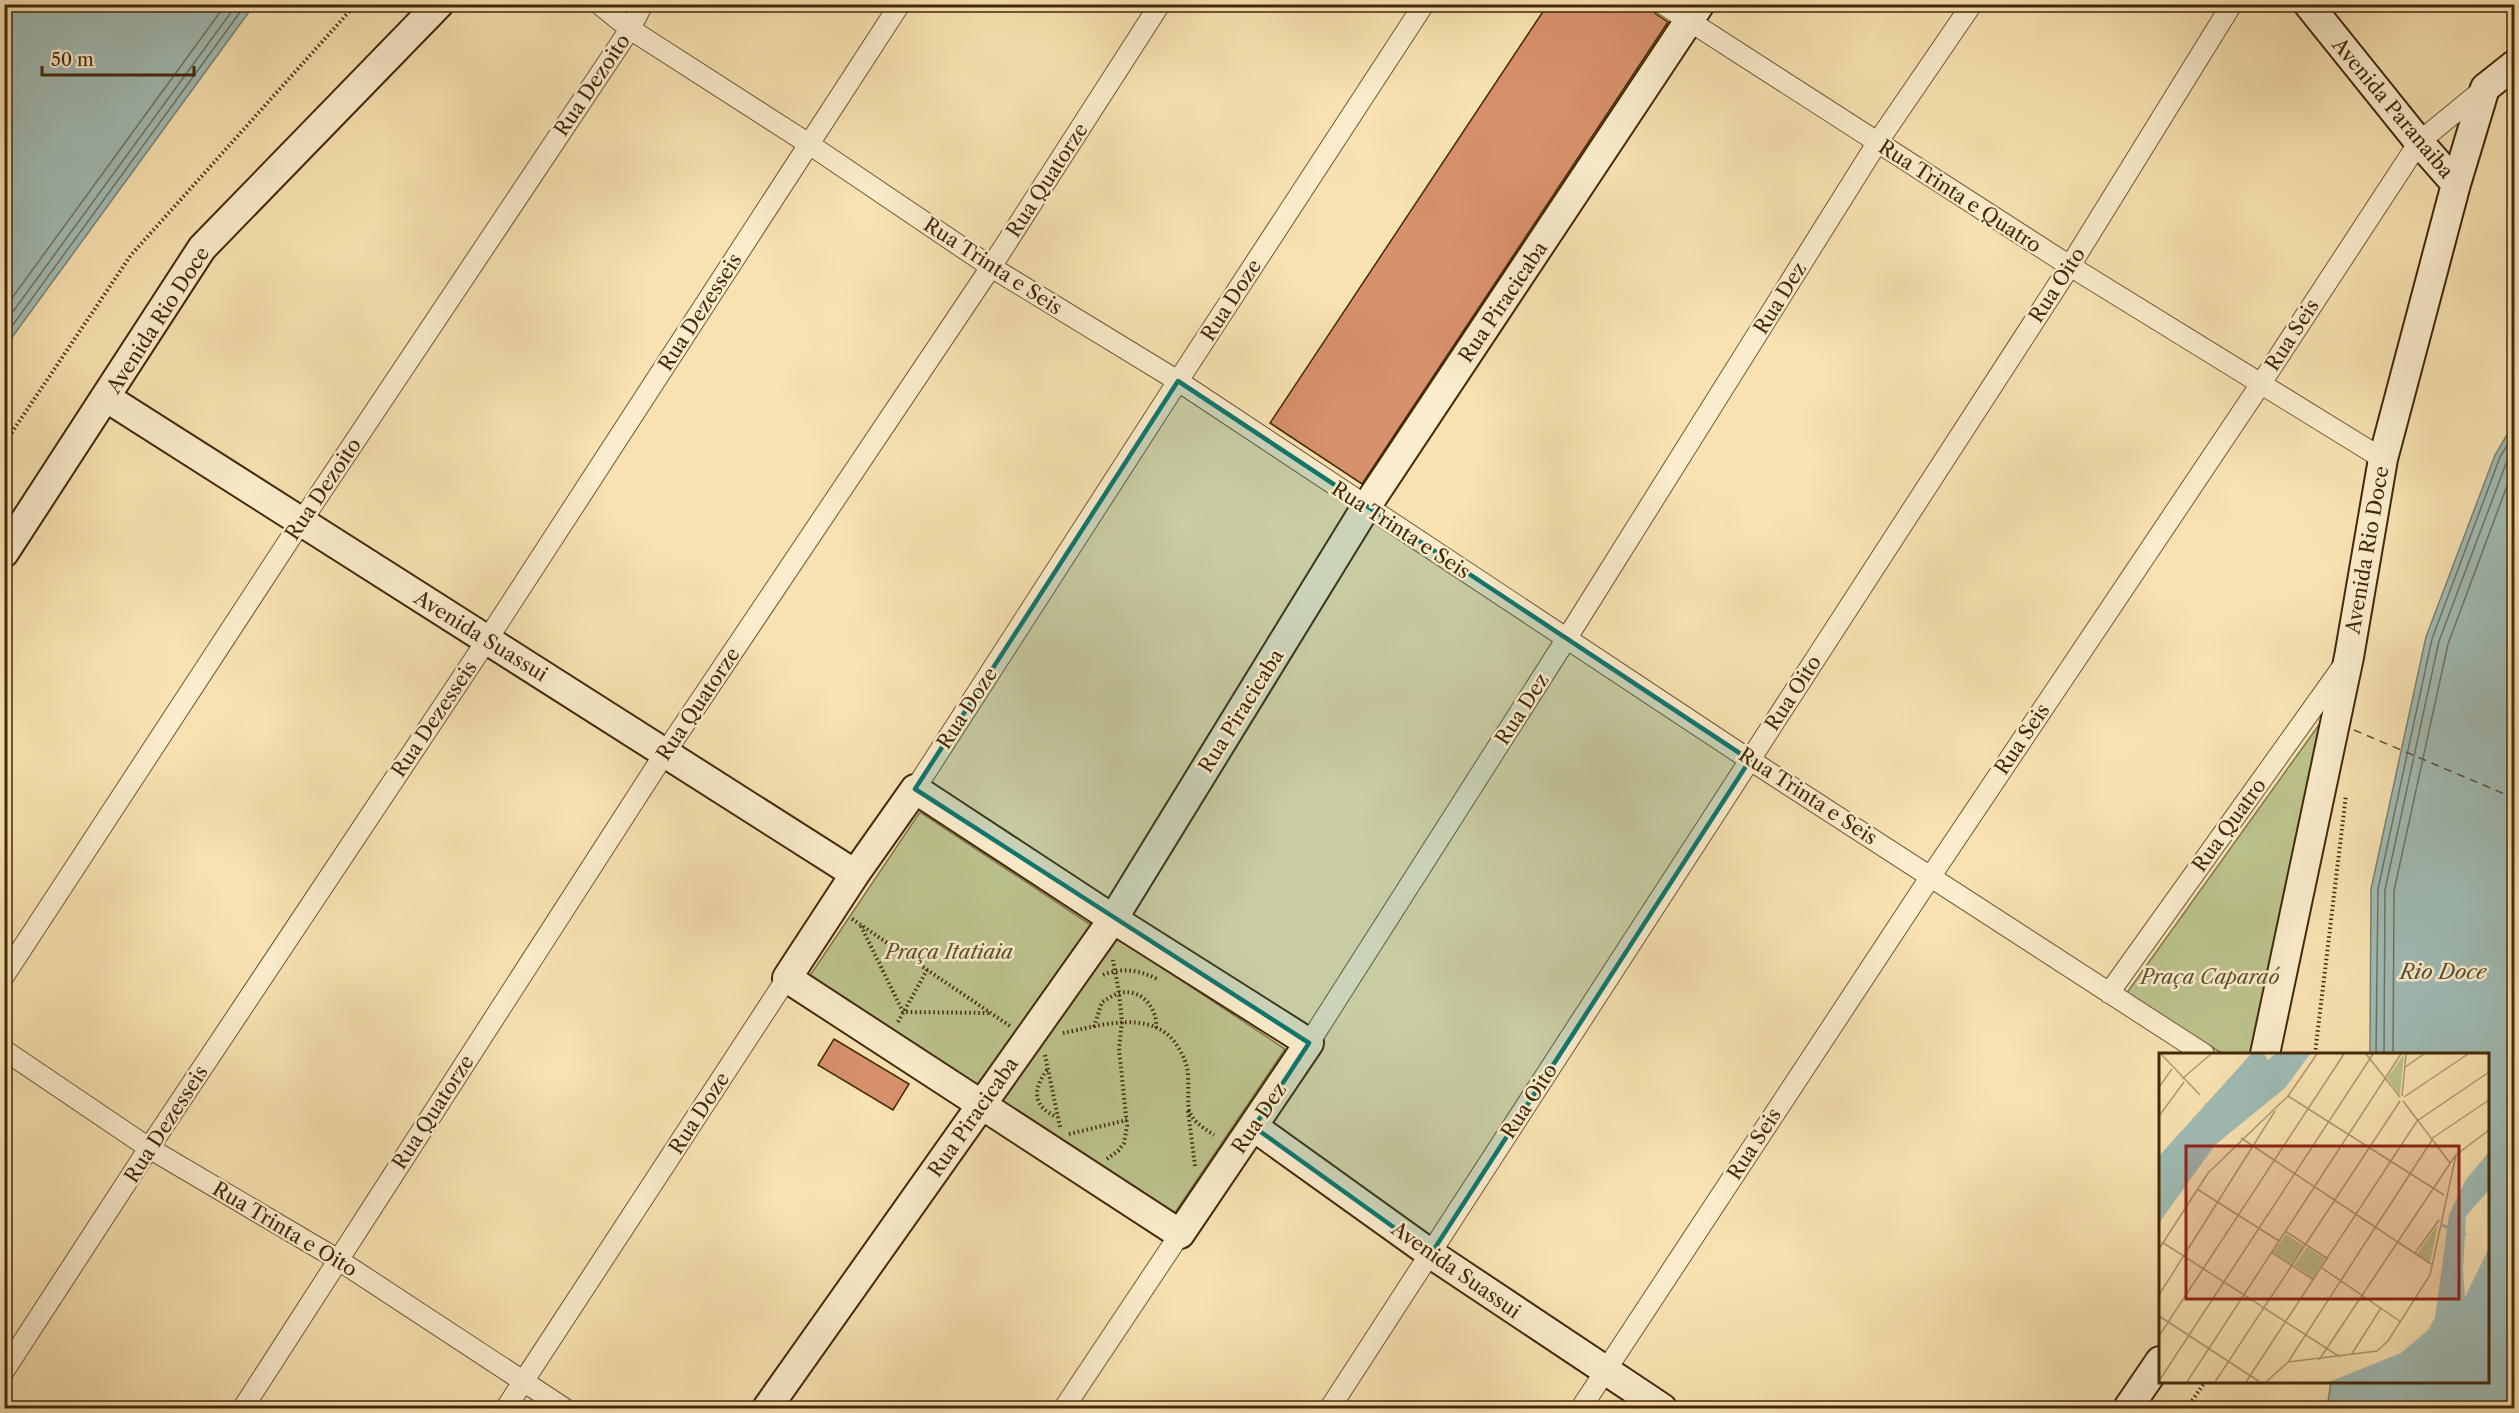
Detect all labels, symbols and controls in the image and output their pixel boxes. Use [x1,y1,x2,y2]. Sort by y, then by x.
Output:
street label: Rua Dezoito [549,29,635,141]
street label: Avenida Paranaiba [2327,32,2459,183]
scale bar [42,39,194,77]
text: 50 m [51,49,94,71]
street label: Rua Quatorze [1001,118,1093,242]
street label: Rua Trinta e Quatro [1874,134,2046,258]
street label: Rua Trinta e Seis [919,212,1067,320]
street label: Rua Piracicaba [1454,236,1553,367]
street label: Avenida Rio Doce [101,242,214,399]
street label: Rua Oito [2024,243,2090,327]
street label: Rua Dezesseis [653,249,747,375]
street label: Rua Doze [1196,255,1266,345]
street label: Rua Dez [1749,258,1811,338]
street label: Rua Seis [2260,295,2324,375]
street label: Rua Dezoito [280,433,366,545]
street label: Avenida Rio Doce [2340,464,2394,637]
street label: Rua Trinta e Seis [1327,476,1475,584]
street label: Avenida Suassui [409,585,552,686]
street label: Rua Quatorze [651,643,745,765]
street label: Rua Piracicaba [1193,644,1289,777]
street label: Rua Oito [1760,651,1826,735]
street label: Rua Dezesseis [386,656,482,782]
street label: Rua Doze [932,663,1002,753]
street label: Rua Dez [1490,669,1554,749]
street label: Rua Seis [1990,699,2054,779]
street label: Rua Trinta e Seis [1734,742,1882,850]
street label: Rua Quatro [2187,774,2271,876]
park label: Praça Itatiaia [883,940,1013,964]
water label: Rio Doce [2398,959,2487,984]
park label: Praça Caparaó [2139,965,2280,989]
street label: Rua Quatorze [387,1050,479,1174]
street label: Rua Piracicaba [923,1052,1024,1182]
inset map [2159,1053,2489,1383]
street label: Rua Oito [1496,1059,1562,1143]
street label: Rua Dezesseis [119,1061,213,1187]
street label: Rua Doze [664,1068,734,1158]
street label: Rua Dez [1227,1078,1291,1158]
street label: Rua Seis [1722,1104,1786,1184]
street label: Rua Trinta e Oito [208,1176,362,1282]
street label: Avenida Suassui [1386,1216,1525,1323]

